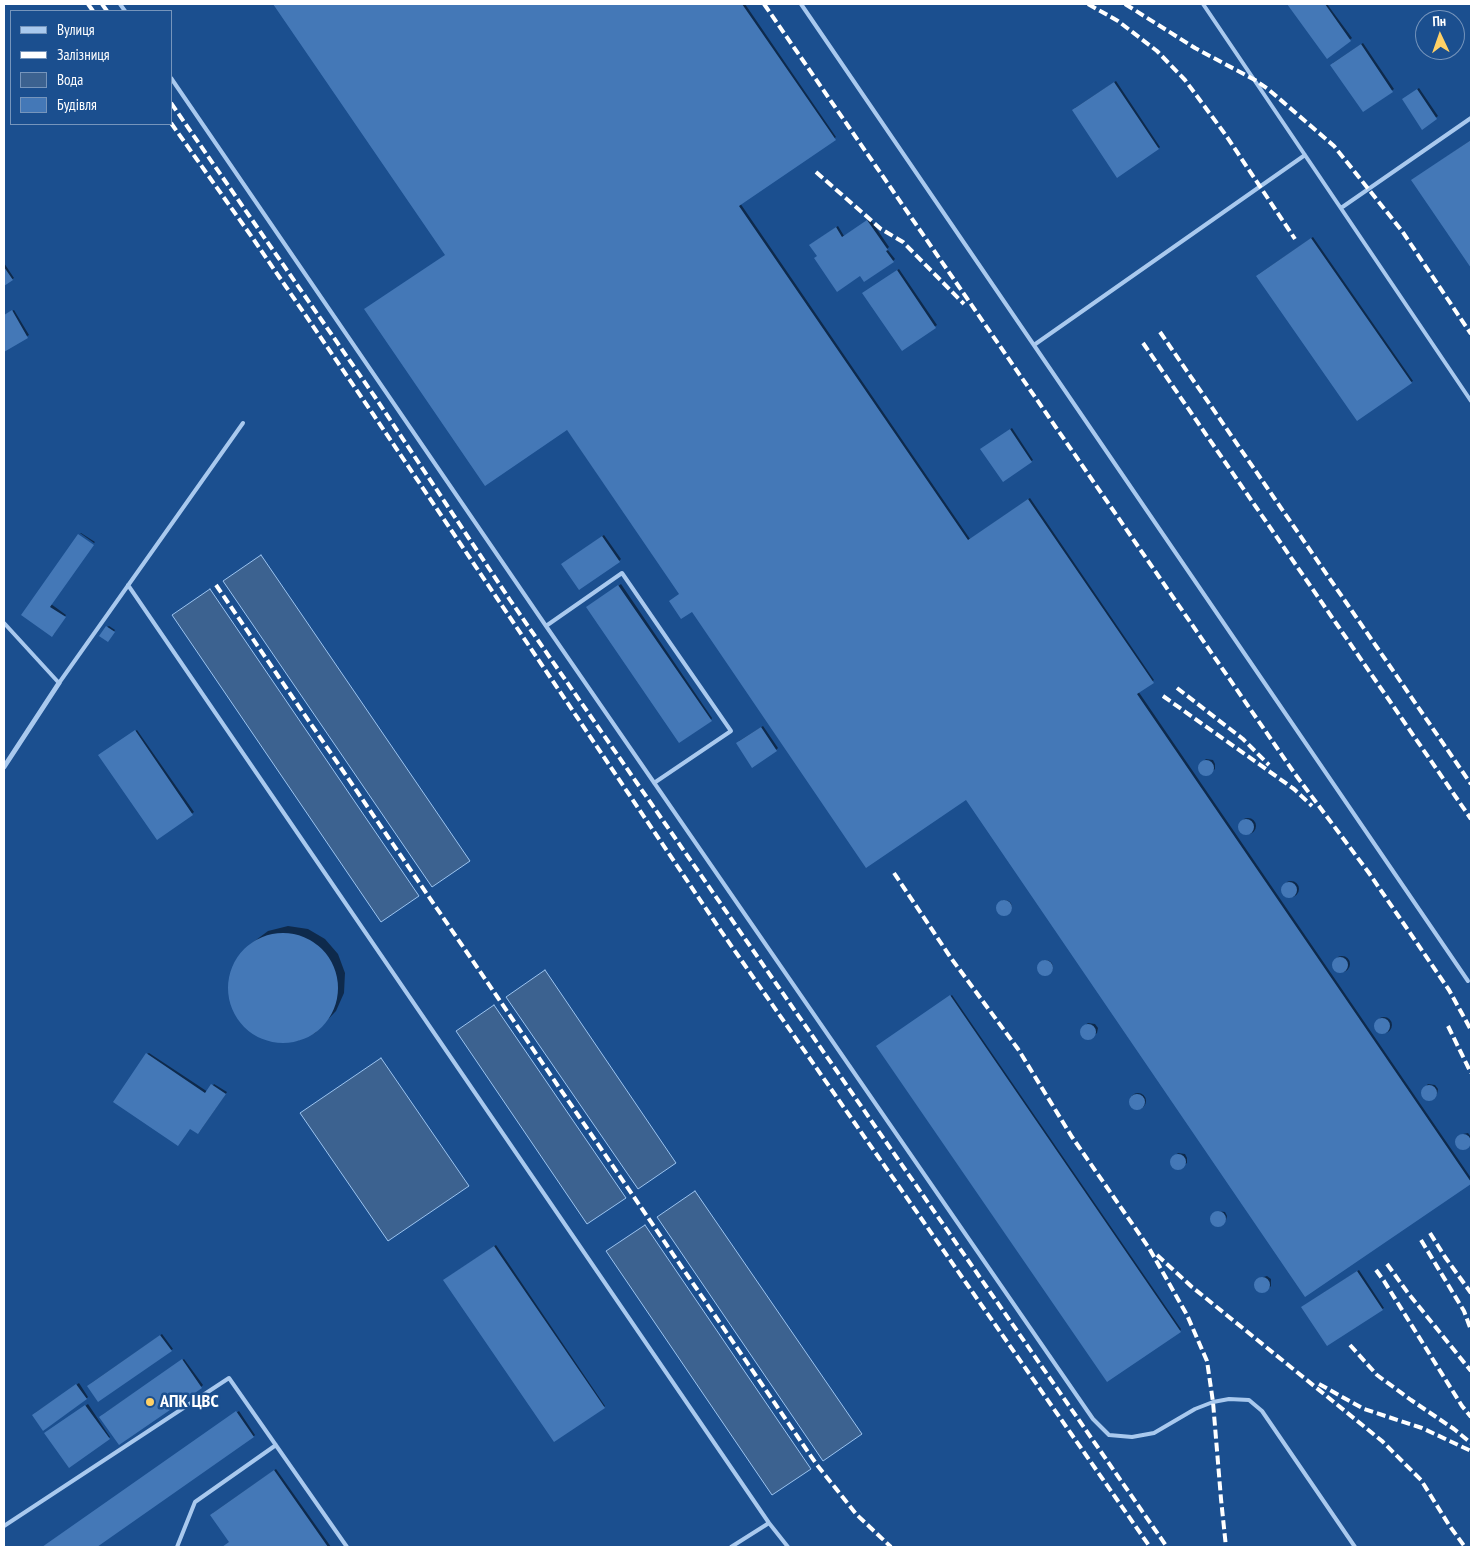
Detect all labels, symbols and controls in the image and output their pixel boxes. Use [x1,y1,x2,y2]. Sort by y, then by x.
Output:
legend [10,10,172,125]
north arrow [1415,10,1465,60]
text: Пн [1432,12,1447,30]
text: Вулиця [57,20,95,39]
text: Залізниця [57,45,110,64]
text: Вода [57,70,83,89]
text: Будівля [57,95,97,114]
place label: АПК ЦВС [160,1391,219,1413]
marker: АПК ЦВС [144,1396,156,1408]

